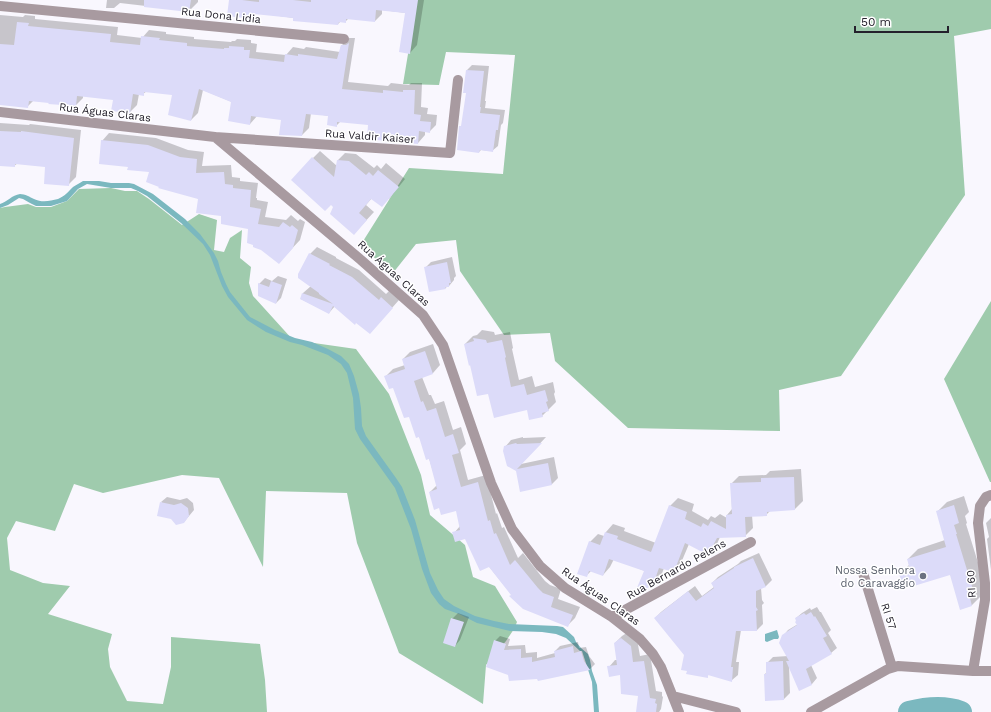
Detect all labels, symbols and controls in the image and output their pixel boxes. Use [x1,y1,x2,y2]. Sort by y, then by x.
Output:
street label: Rua Dona Lidia [180,5,262,26]
scale bar [855,8,948,34]
text: 50 m [861,15,891,29]
street label: Rua Águas Claras [58,99,152,125]
street label: Rua Valdir Kaiser [325,127,416,146]
street label: Rua Águas Claras [355,237,433,309]
street label: Rua Bernardo Pelens [624,537,728,602]
street label: Rua Águas Claras [559,564,643,628]
place label: Nossa Senhora do Caravaggio [835,564,915,590]
street label: RI 60 [964,570,979,598]
marker: Nossa Senhora do Caravaggio [918,571,928,581]
street label: RI 57 [878,601,899,631]

